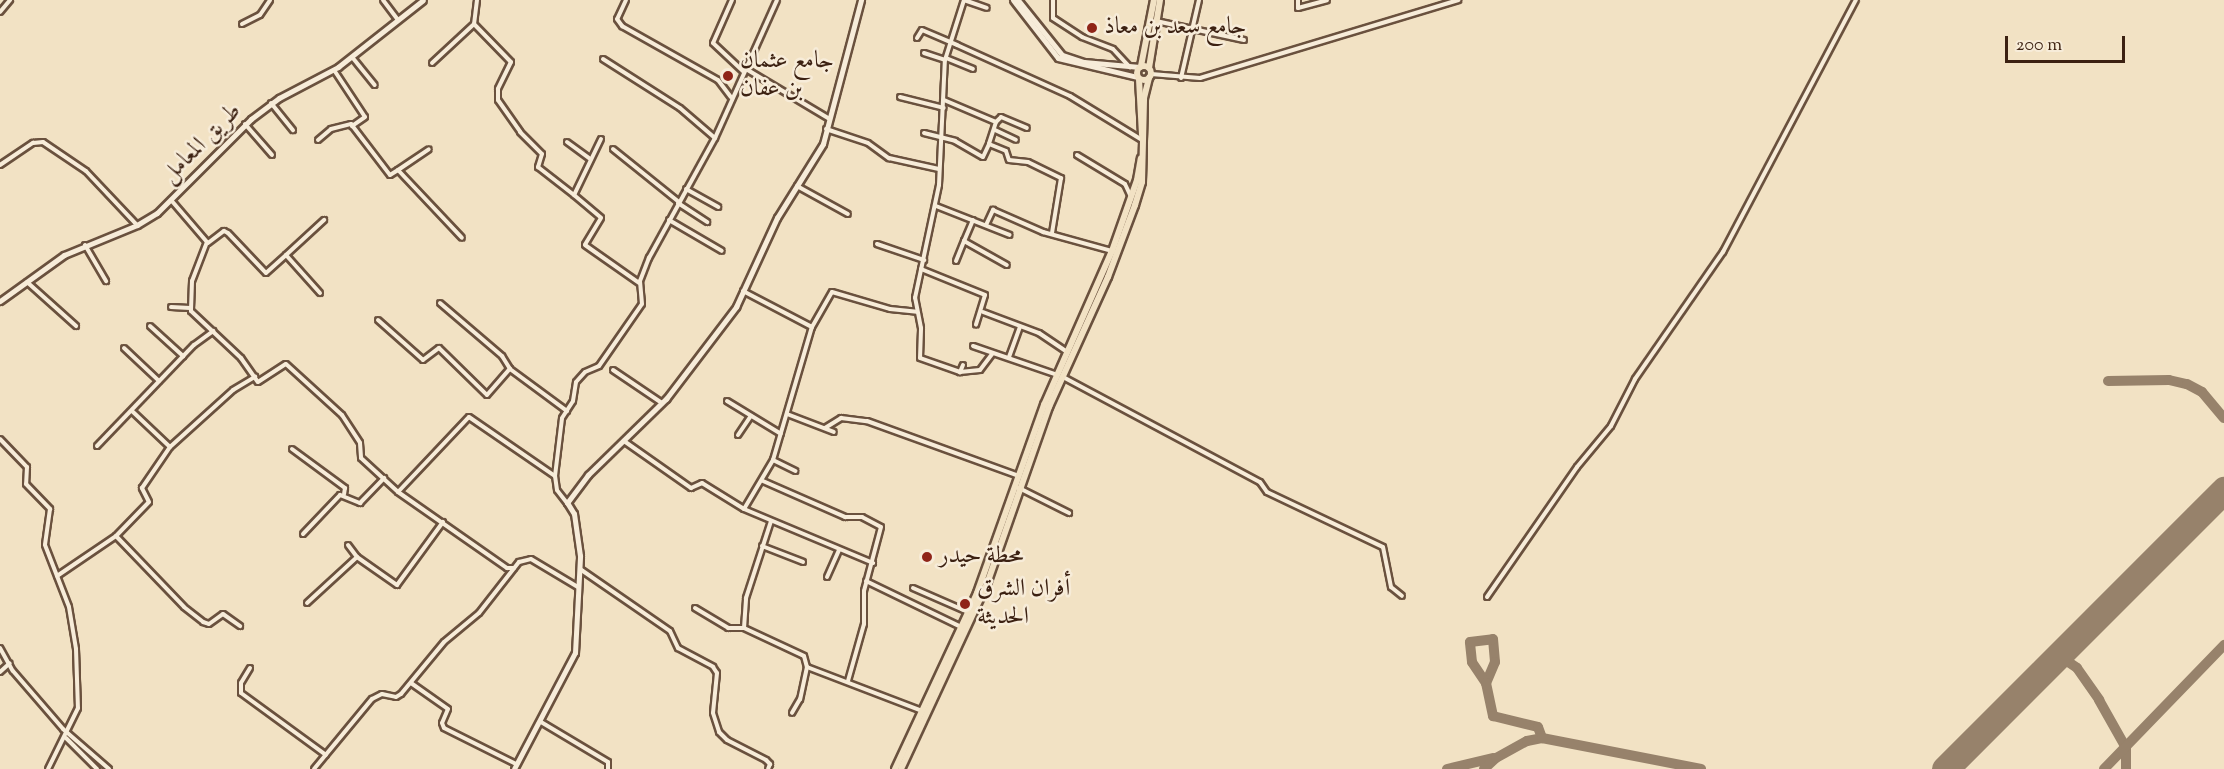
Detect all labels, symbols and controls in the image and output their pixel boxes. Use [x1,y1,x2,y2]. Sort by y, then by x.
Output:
place label: جامع سعد بن معاذ [1104,14,1247,42]
marker: جامع سعد بن معاذ [1085,21,1099,35]
scale bar [2008,24,2128,62]
text: 200 m [2016,33,2062,59]
place label: جامع عثمان بن عفان [740,48,834,104]
marker: جامع عثمان بن عفان [721,69,735,83]
street label: طريق المعامل [156,98,248,190]
place label: محطة حيدر [939,543,1023,571]
marker: محطة حيدر [920,550,934,564]
place label: أفران الشرق الحديثة [977,576,1070,632]
marker: أفران الشرق الحديثة [958,597,972,611]

